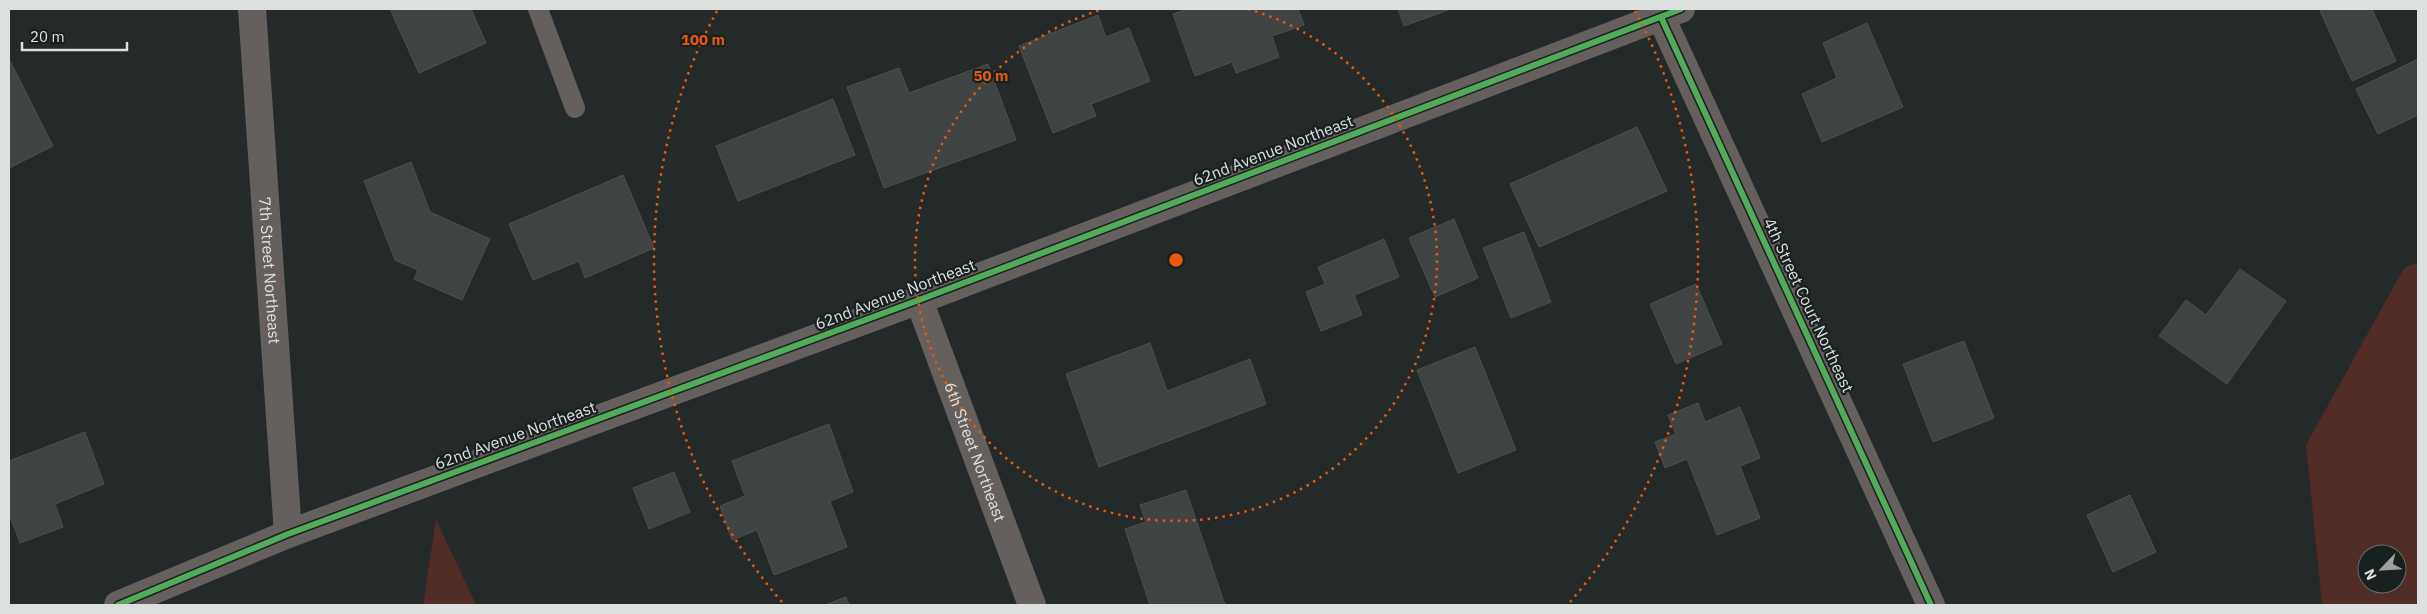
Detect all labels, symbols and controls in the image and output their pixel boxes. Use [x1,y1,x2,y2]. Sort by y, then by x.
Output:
scale bar [22,20,128,52]
text: 20 m [30,27,65,46]
text: 100 m [681,30,725,49]
text: 50 m [974,66,1008,85]
street label: 62nd Avenue Northeast [1190,110,1356,190]
street label: 7th Street Northeast [255,196,285,345]
street label: 4th Street Court Northeast [1760,214,1858,396]
centre of rings [1167,251,1185,269]
street label: 62nd Avenue Northeast [812,254,978,334]
street label: 6th Street Northeast [940,379,1010,525]
street label: 62nd Avenue Northeast [432,397,598,473]
north arrow [2357,544,2407,594]
text: N [2360,566,2381,583]

